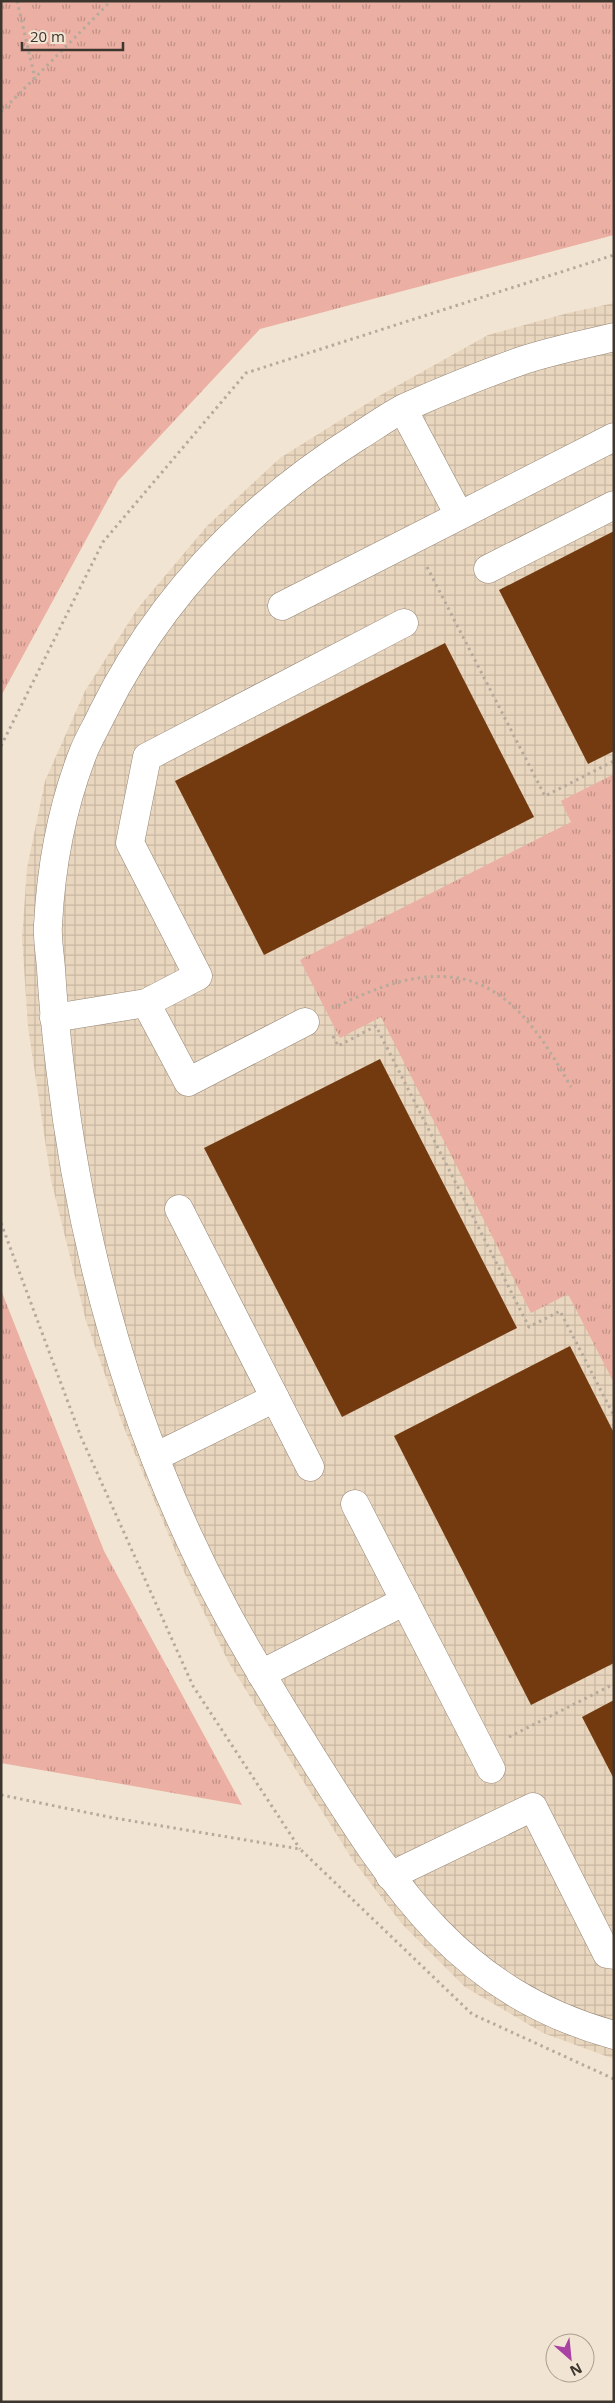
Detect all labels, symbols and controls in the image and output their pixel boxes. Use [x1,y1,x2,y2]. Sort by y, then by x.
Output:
scale bar [22,20,124,52]
text: 20 m [30,26,65,46]
north arrow [545,2333,595,2383]
text: N [567,2359,586,2381]

